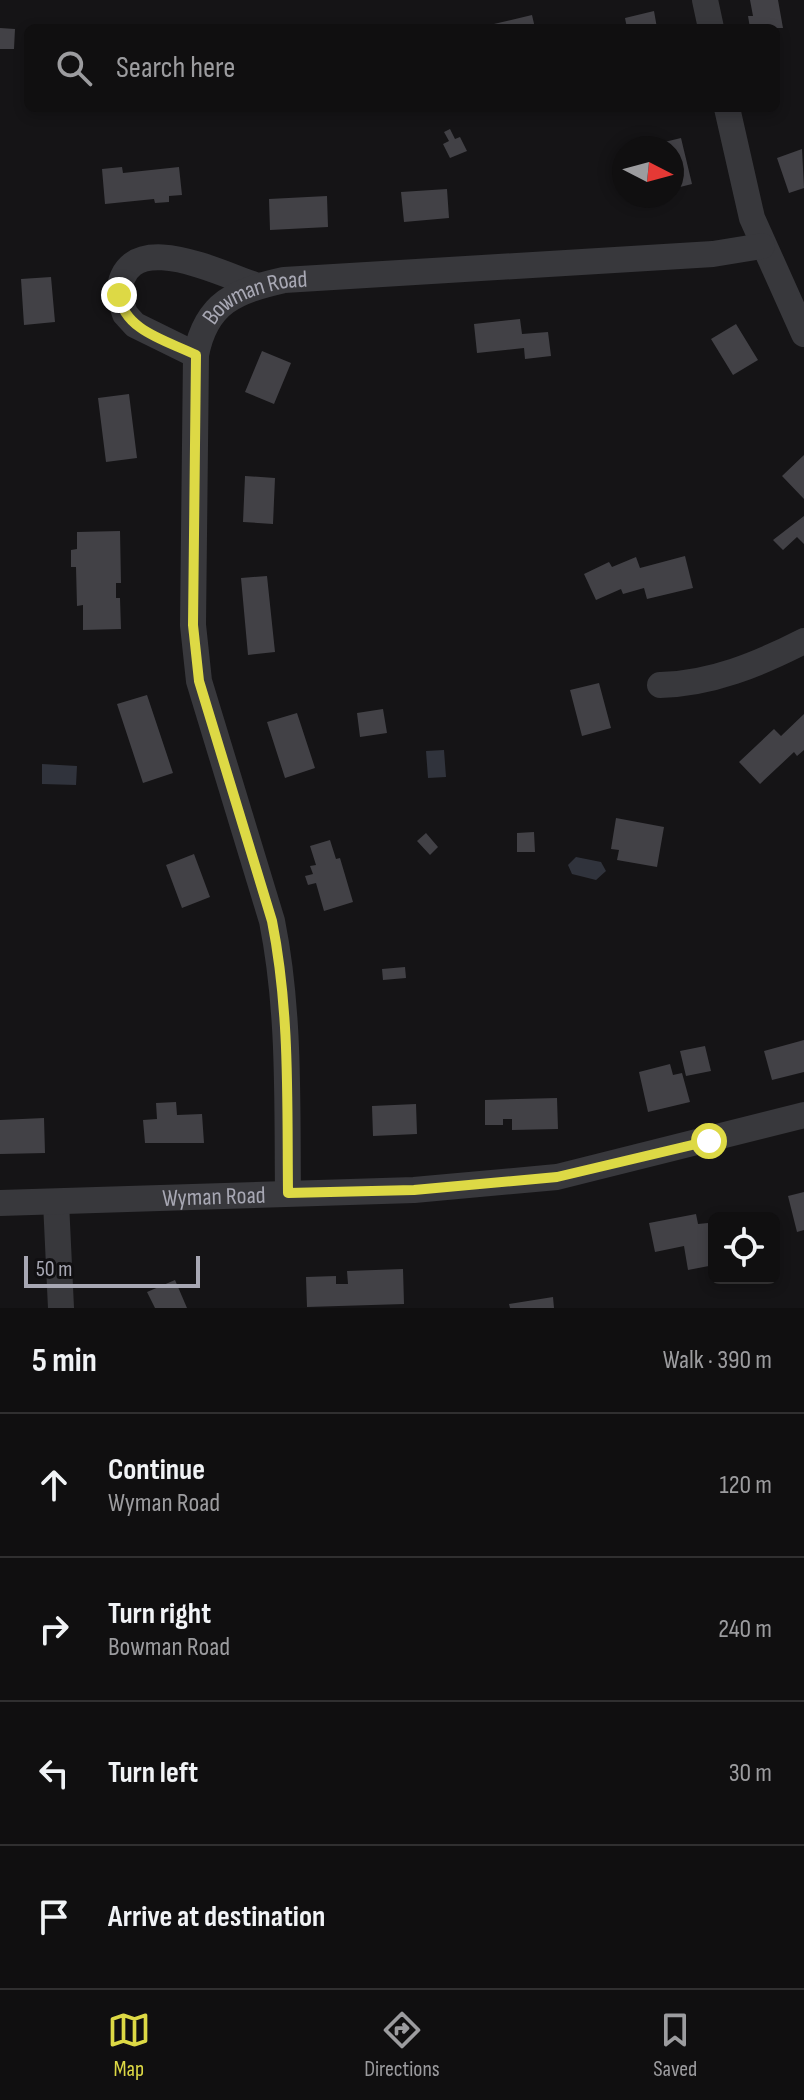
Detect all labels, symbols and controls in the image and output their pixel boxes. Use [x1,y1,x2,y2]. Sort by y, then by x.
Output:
search box [24,24,780,112]
icon: search [52,46,96,90]
text: Search here [116,50,235,86]
north arrow [612,136,684,208]
street label: Bowman Road [196,264,308,330]
route end [101,277,137,313]
route start [691,1123,727,1159]
street label: Wyman Road [162,1180,266,1212]
map controls [708,1212,780,1284]
button: locate [708,1212,780,1284]
scale bar [24,1252,200,1288]
text: 50 m [36,1256,72,1283]
text: 5 min [32,1340,97,1381]
text: Walk · 390 m [663,1345,772,1376]
text: Continue [108,1452,205,1488]
icon: ahead [32,1463,76,1507]
text: 120 m [719,1470,772,1501]
text: Wyman Road [108,1488,220,1519]
text: Turn right [108,1596,211,1632]
icon: right [32,1607,76,1651]
text: 240 m [718,1614,772,1645]
text: Bowman Road [108,1632,230,1663]
icon: left [32,1751,76,1795]
text: Turn left [108,1755,198,1791]
text: 30 m [729,1758,772,1789]
icon: arrive [32,1895,76,1939]
text: Arrive at destination [108,1899,325,1935]
tab: Map [107,2008,151,2083]
tab: Directions [364,2008,440,2083]
tab: Saved [653,2008,697,2083]

